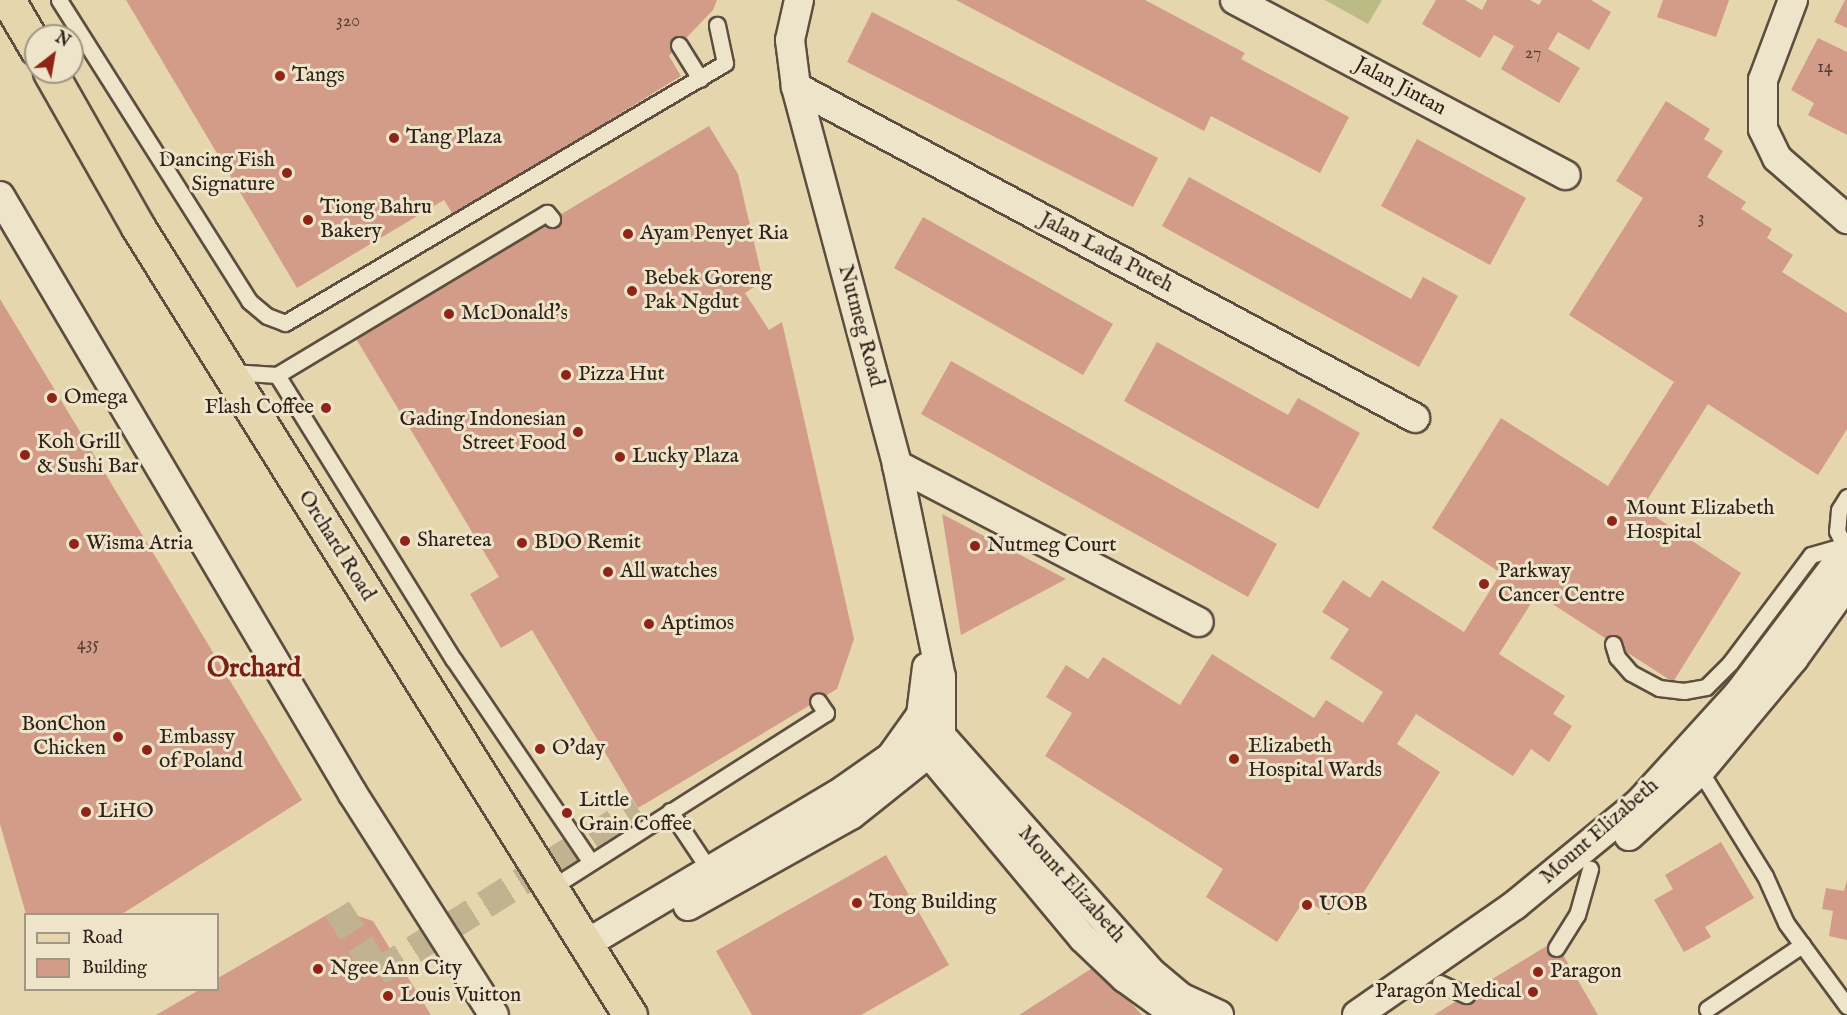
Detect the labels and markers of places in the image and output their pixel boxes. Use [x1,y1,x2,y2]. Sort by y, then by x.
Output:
place label: Tangs [292,63,345,89]
marker: Tangs [273,69,287,83]
place label: Tang Plaza [406,125,502,151]
marker: Tang Plaza [387,131,401,145]
place label: Dancing Fish Signature [159,148,275,198]
marker: Dancing Fish Signature [280,166,294,180]
place label: Tiong Bahru Bakery [320,195,432,245]
marker: Tiong Bahru Bakery [301,213,315,227]
place label: Ayam Penyet Ria [640,221,788,247]
marker: Ayam Penyet Ria [621,227,635,241]
place label: Bebek Goreng Pak Ngdut [644,266,772,316]
marker: Bebek Goreng Pak Ngdut [625,284,639,298]
place label: McDonald's [461,301,568,327]
marker: McDonald's [442,307,456,321]
place label: Pizza Hut [578,362,665,388]
marker: Pizza Hut [559,368,573,382]
place label: Omega [64,385,128,411]
marker: Omega [45,391,59,405]
place label: Flash Coffee [205,395,314,421]
marker: Flash Coffee [319,401,333,415]
place label: Gading Indonesian Street Food [399,407,566,457]
marker: Gading Indonesian Street Food [571,425,585,439]
place label: Koh Grill & Sushi Bar [37,430,138,480]
place label: Lucky Plaza [632,444,739,470]
marker: Koh Grill & Sushi Bar [18,448,32,462]
marker: Lucky Plaza [613,450,627,464]
place label: Mount Elizabeth Hospital [1626,496,1775,546]
marker: Mount Elizabeth Hospital [1603,512,1621,530]
place label: Sharetea [417,528,491,554]
place label: BDO Remit [534,530,641,556]
place label: Wisma Atria [86,531,193,557]
place label: Nutmeg Court [987,533,1117,559]
marker: Sharetea [398,534,412,548]
marker: BDO Remit [515,536,529,550]
marker: Wisma Atria [67,537,81,551]
marker: Nutmeg Court [968,539,982,553]
place label: All watches [620,559,718,585]
place label: Parkway Cancer Centre [1498,559,1625,609]
marker: All watches [601,565,615,579]
marker: Parkway Cancer Centre [1475,575,1493,593]
place label: Aptimos [661,611,734,637]
marker: Aptimos [642,617,656,631]
place label: BonChon Chicken [21,712,106,762]
place label: Embassy of Poland [159,725,243,775]
marker: BonChon Chicken [111,730,125,744]
place label: Elizabeth Hospital Wards [1248,734,1382,784]
place label: O'day [552,736,605,762]
marker: O'day [533,742,547,756]
marker: Embassy of Poland [140,743,154,757]
marker: Elizabeth Hospital Wards [1225,750,1243,768]
place label: Little Grain Coffee [579,788,692,838]
place label: LiHO [98,799,154,825]
marker: LiHO [79,805,93,819]
marker: Little Grain Coffee [560,806,574,820]
place label: Tong Building [869,890,996,916]
place label: UOB [1319,892,1368,918]
marker: Tong Building [850,896,864,910]
marker: UOB [1300,898,1314,912]
place label: Ngee Ann City [330,956,462,982]
place label: Paragon [1550,959,1622,985]
marker: Ngee Ann City [311,962,325,976]
marker: Paragon [1531,965,1545,979]
place label: Paragon Medical [1375,979,1521,1005]
place label: Louis Vuitton [400,983,521,1009]
marker: Paragon Medical [1526,985,1540,999]
marker: Louis Vuitton [381,989,395,1003]

